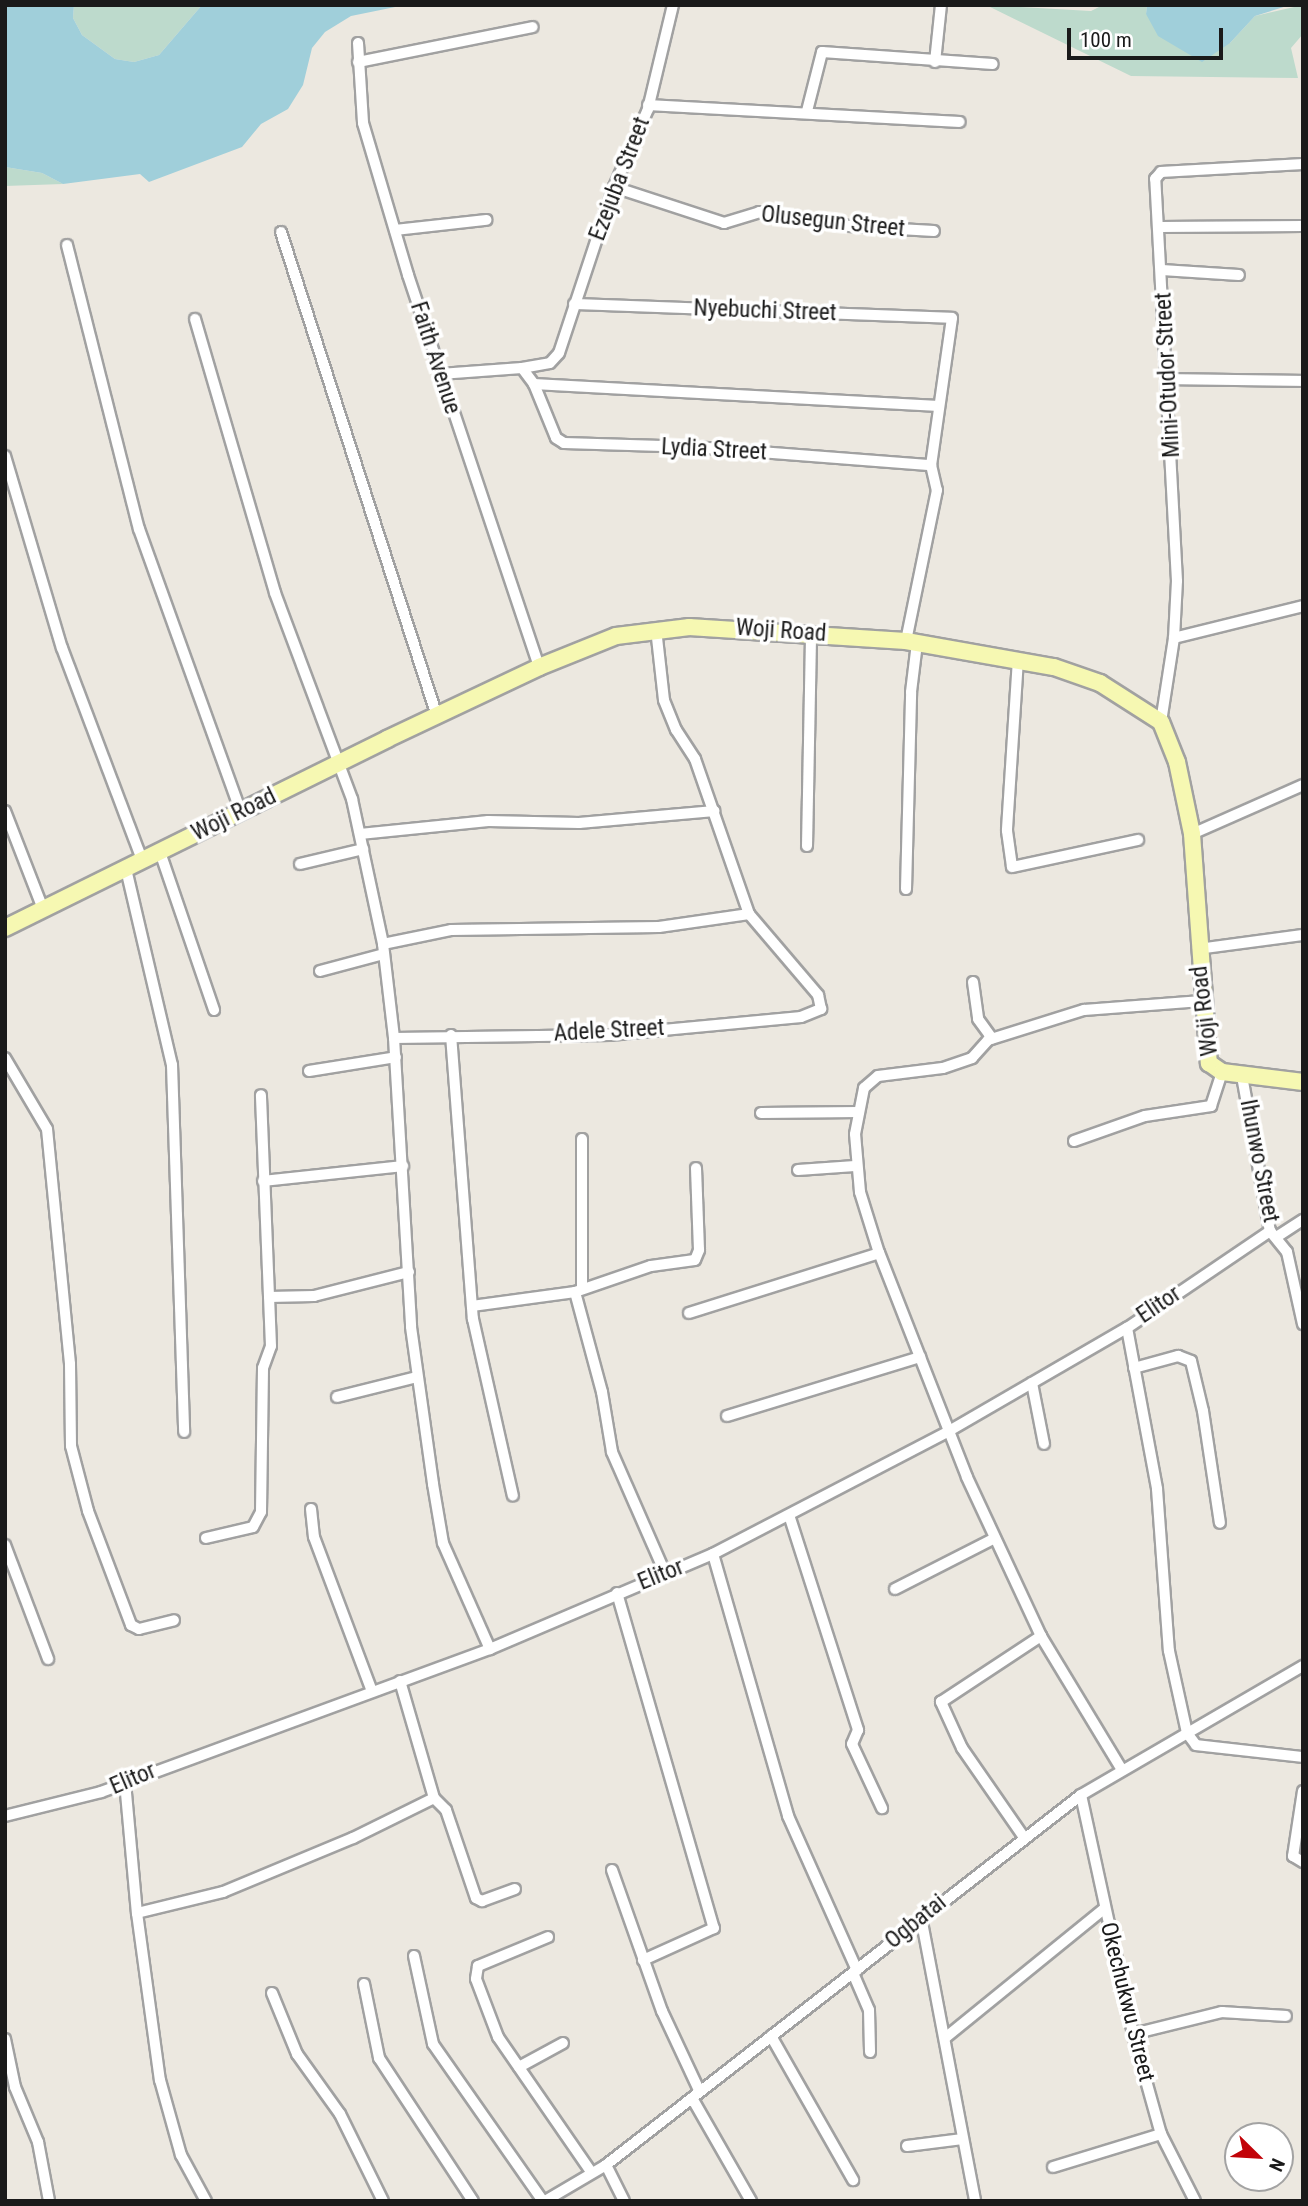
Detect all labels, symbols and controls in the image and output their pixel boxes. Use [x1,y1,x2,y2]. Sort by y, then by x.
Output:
scale bar [1070,14,1226,58]
text: 100 m [1080,28,1132,52]
street label: Ezejuba Street [584,113,656,245]
street label: Olusegun Street [760,201,906,243]
street label: Mini-Otudor Street [1150,292,1186,458]
street label: Nyebuchi Street [693,295,837,327]
street label: Faith Avenue [404,298,466,418]
street label: Lydia Street [660,433,768,467]
street label: Woji Road [735,614,827,648]
street label: Woji Road [187,783,281,847]
street label: Woji Road [1186,964,1224,1058]
street label: Adele Street [553,1014,665,1048]
street label: Ihunwo Street [1234,1097,1284,1225]
street label: Elitor [1132,1280,1186,1330]
street label: Elitor [634,1553,688,1597]
street label: Elitor [106,1757,160,1801]
street label: Ogbatai [880,1889,952,1955]
street label: Okechukwu Street [1094,1919,1160,2085]
north arrow [1224,2122,1294,2192]
text: N [1264,2155,1290,2175]

